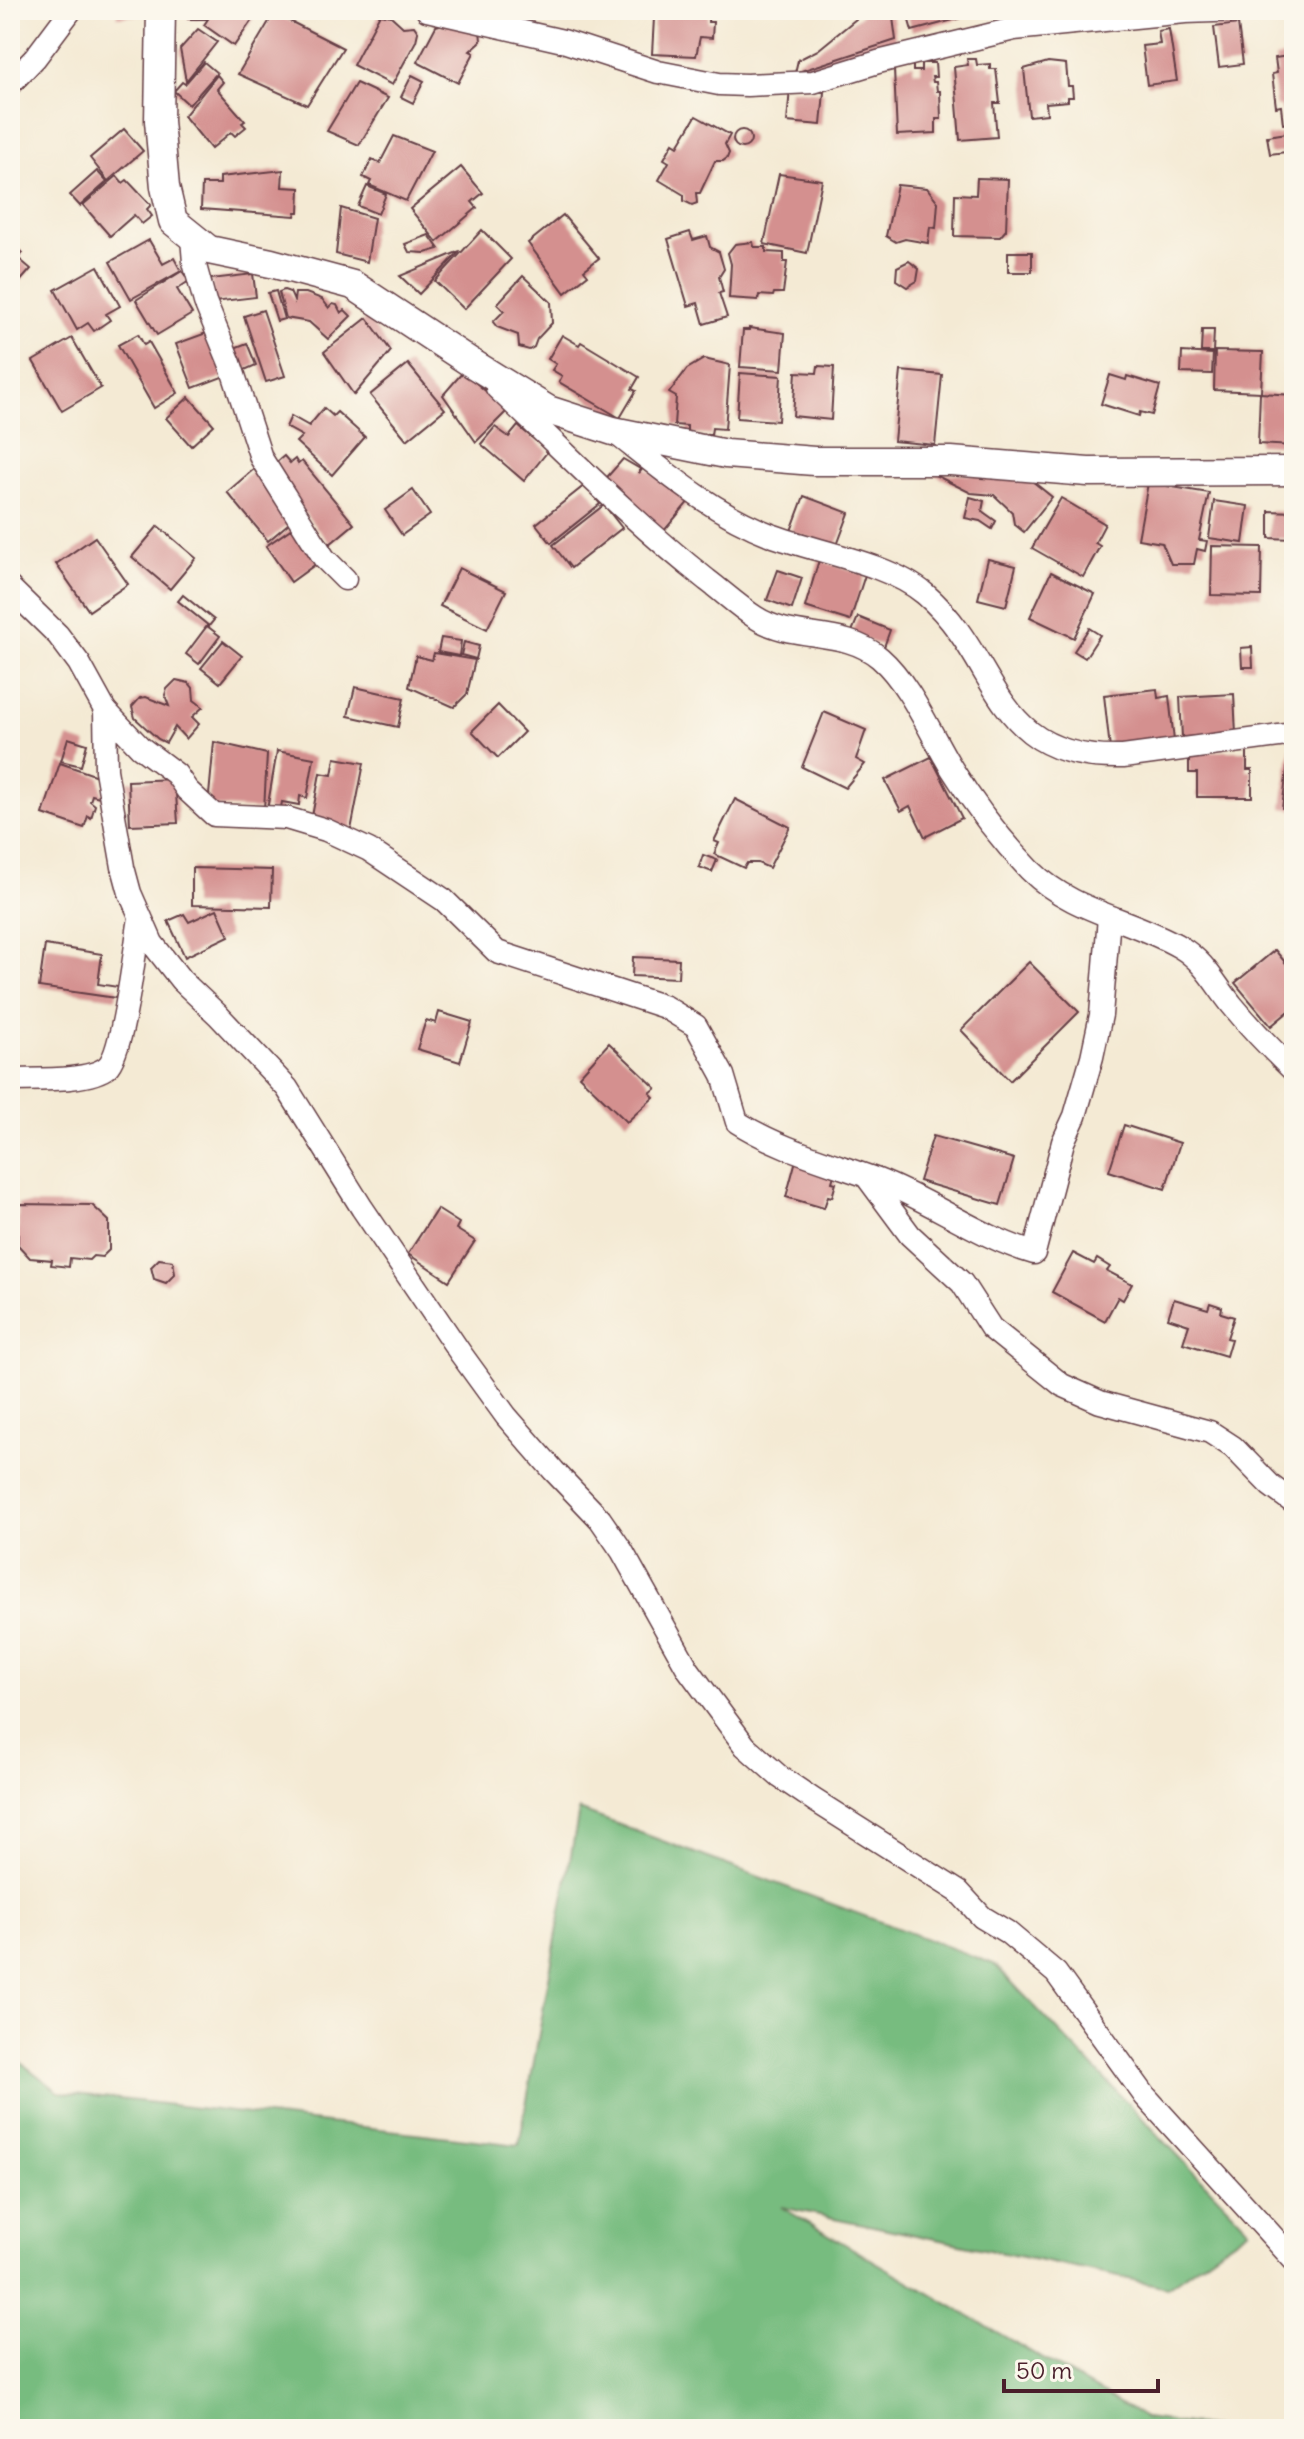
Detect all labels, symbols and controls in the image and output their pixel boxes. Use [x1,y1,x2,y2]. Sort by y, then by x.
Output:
scale bar [1004,2343,1158,2393]
text: 50 m [1016,2355,1072,2385]

